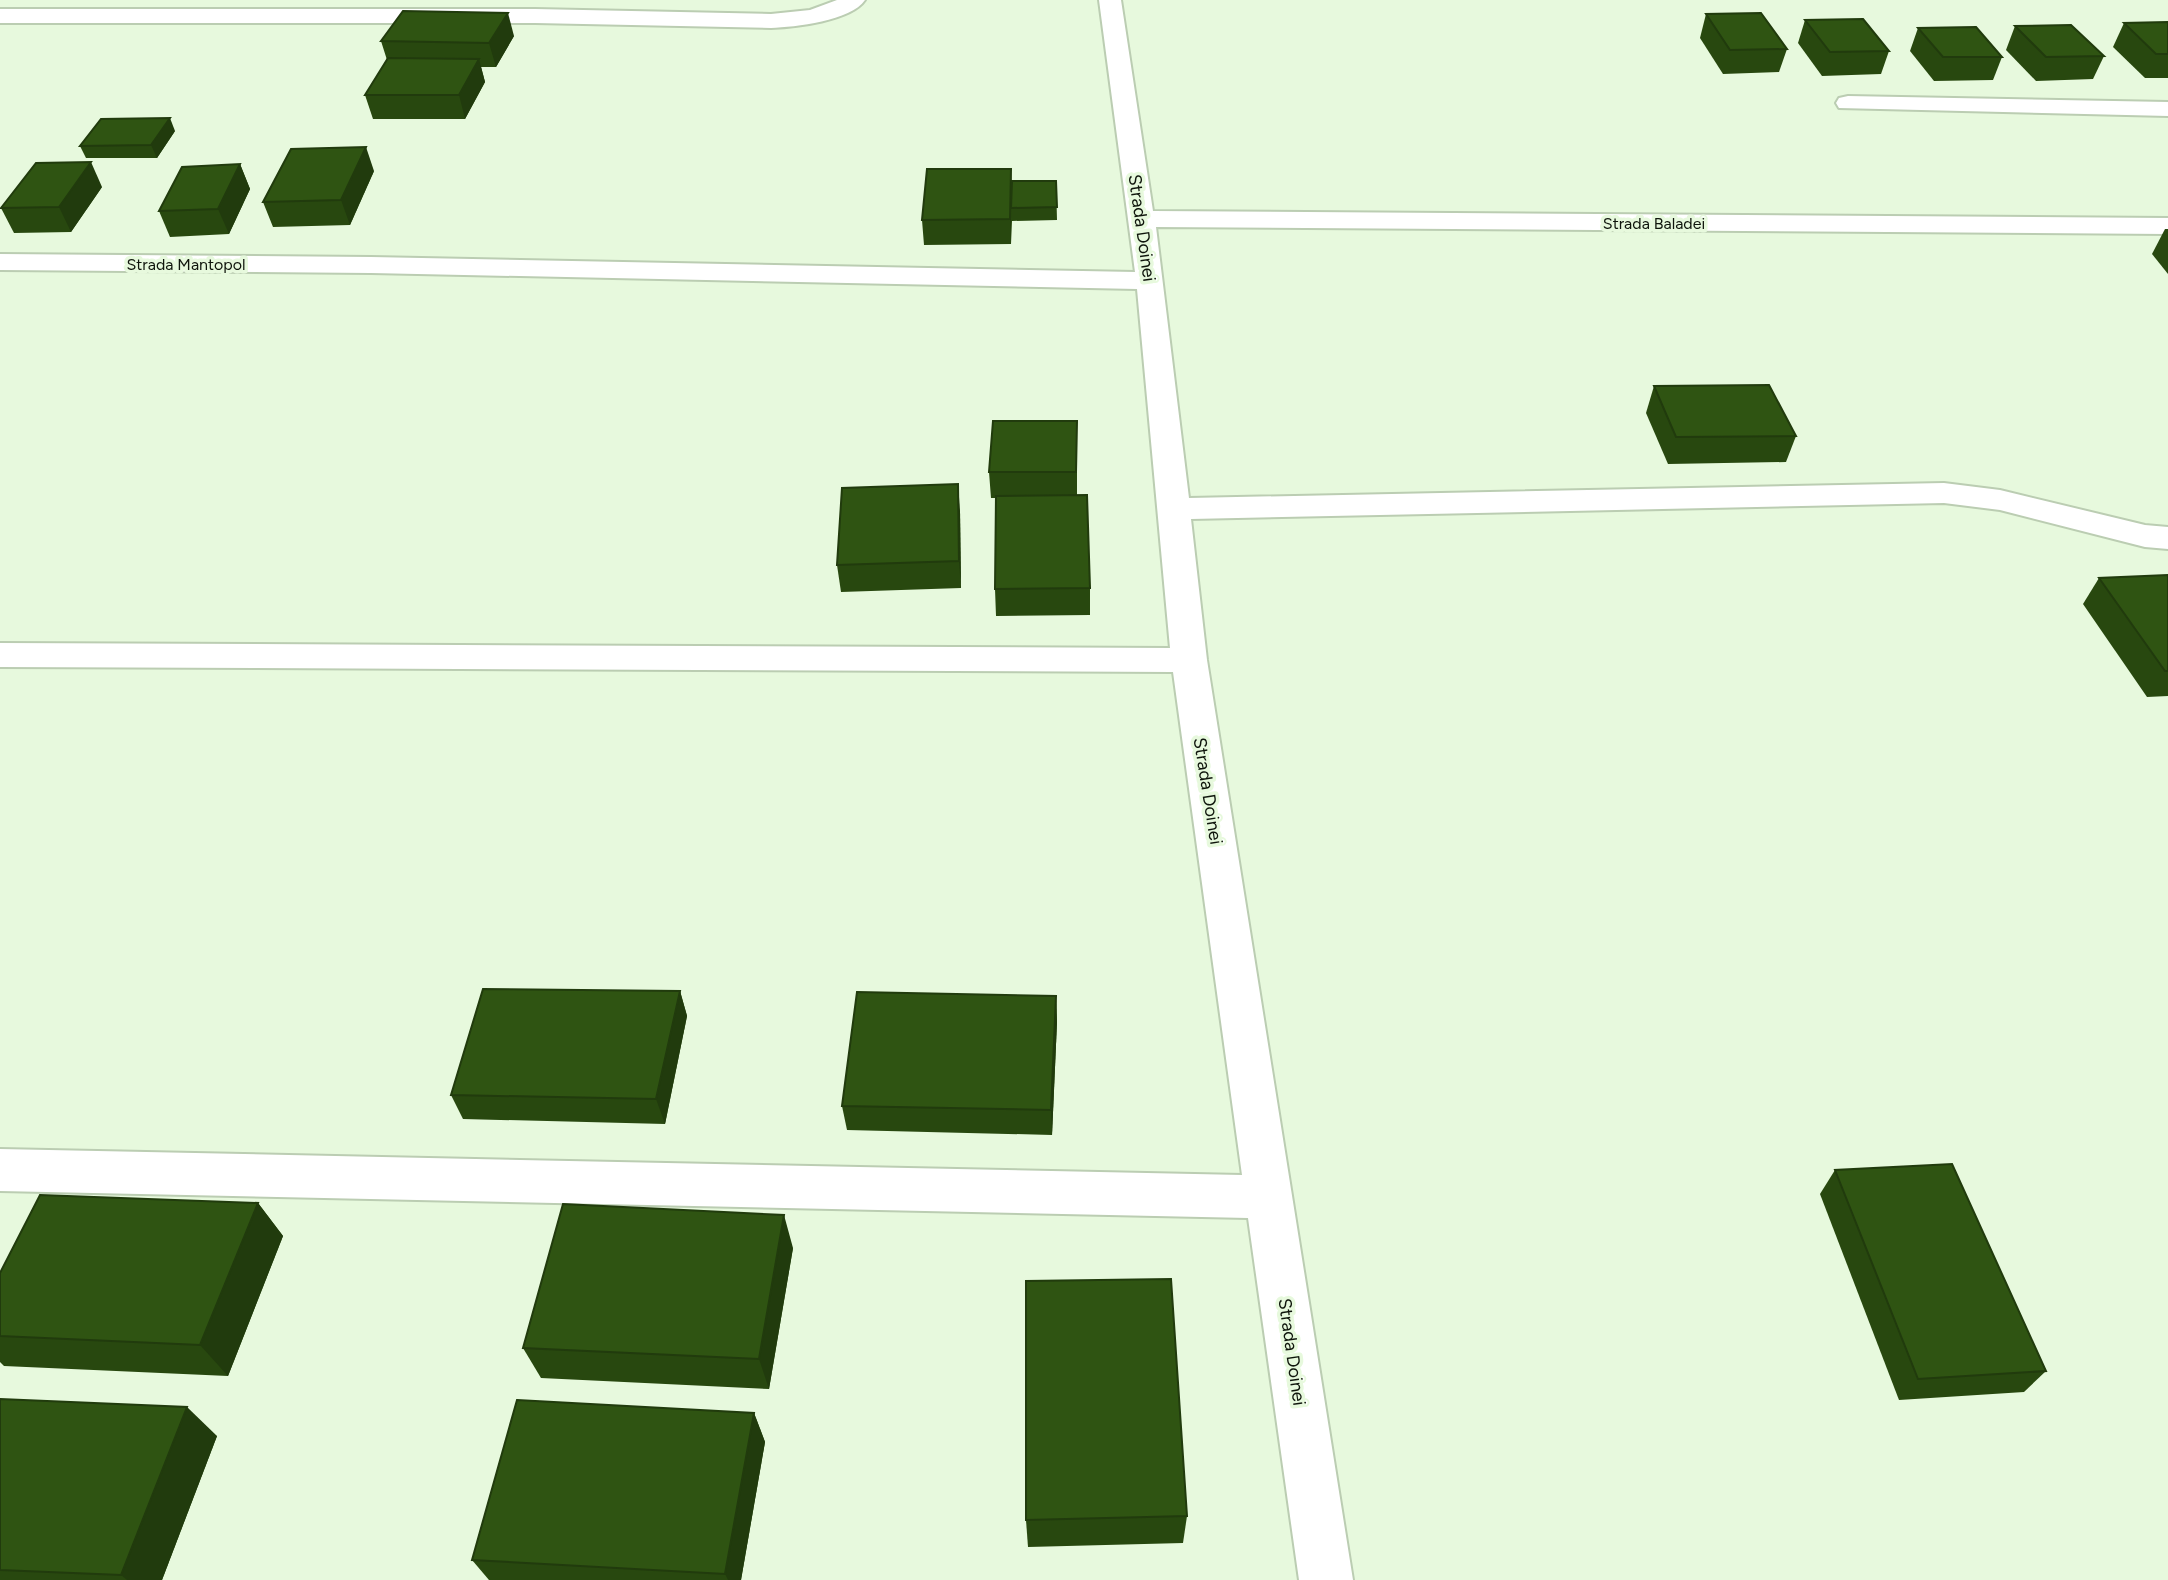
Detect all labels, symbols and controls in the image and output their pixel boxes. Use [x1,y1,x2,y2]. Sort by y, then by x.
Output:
street label: Strada Doinei [1124,173,1160,283]
street label: Strada Baladei [1603,214,1705,233]
street label: Strada Mantopol [126,255,246,274]
street label: Strada Doinei [1189,736,1227,846]
street label: Strada Doinei [1274,1297,1310,1407]

